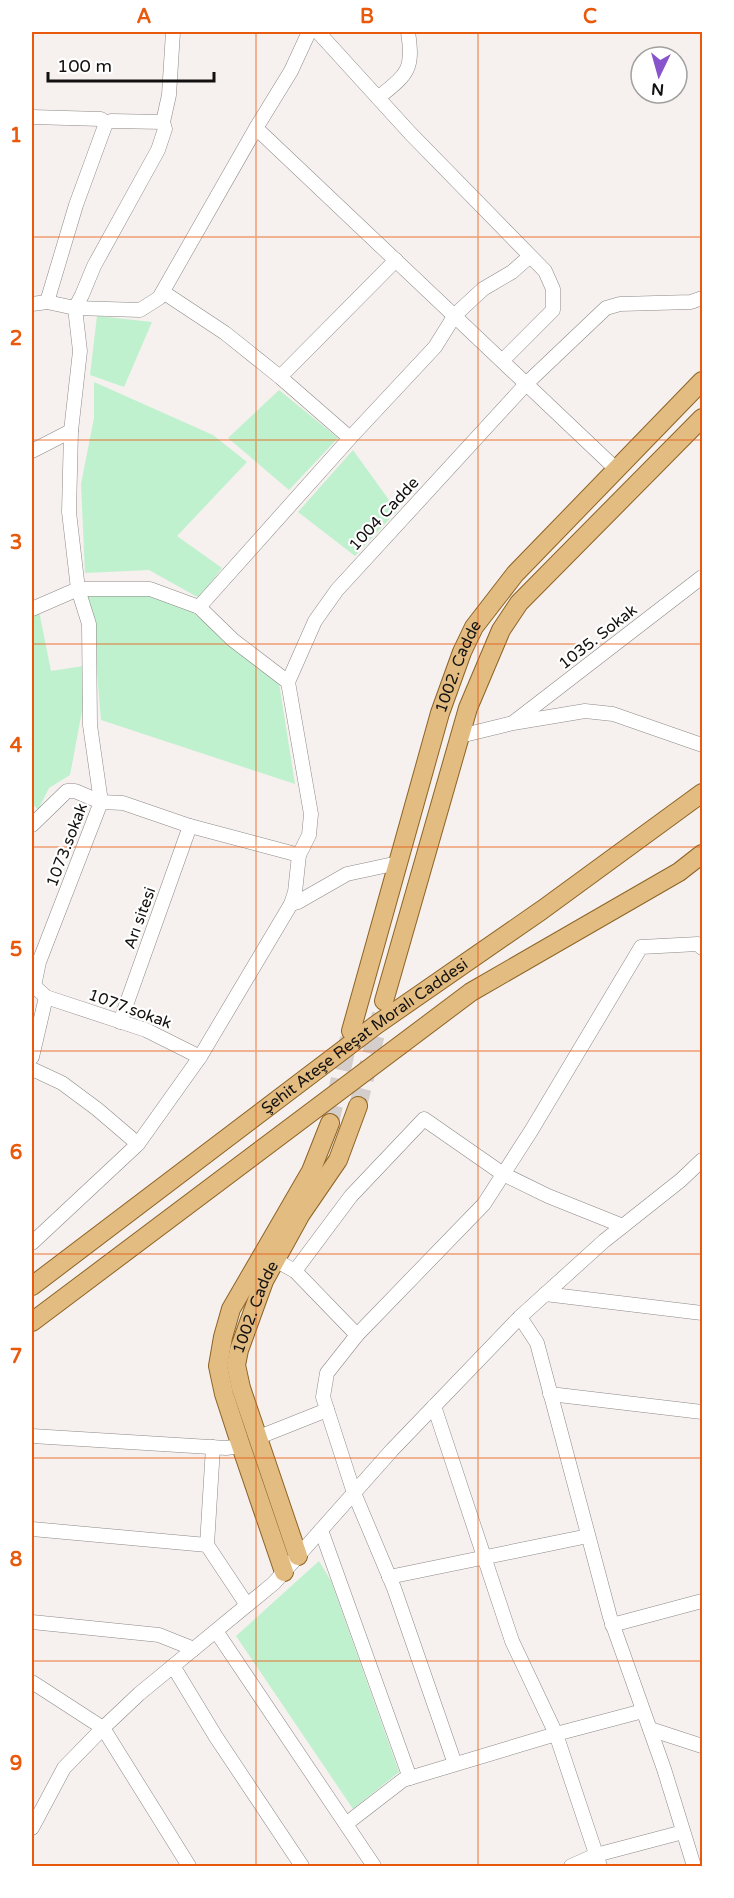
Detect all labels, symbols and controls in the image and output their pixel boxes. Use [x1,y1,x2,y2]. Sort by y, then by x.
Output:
text: A [137,5,152,29]
text: B [360,5,374,29]
text: C [583,5,597,29]
scale bar [48,45,214,83]
north arrow [629,45,689,105]
text: 100 m [57,55,112,77]
text: N [651,78,665,99]
text: 1 [10,124,22,148]
text: 2 [10,327,22,351]
street label: 1004 Cadde [345,473,423,555]
text: 3 [10,531,22,555]
street label: 1035. Sokak [555,600,641,674]
street label: 1002. Cadde [431,616,486,716]
text: 4 [10,734,23,758]
street label: 1073.sokak [42,800,92,890]
street label: Arı sitesi [120,884,160,952]
text: 5 [10,938,22,962]
street label: Şehit Ateşe Reşat Moralı Caddesi [257,954,472,1118]
street label: 1077.sokak [86,985,175,1033]
text: 6 [10,1141,22,1165]
street label: 1002. Cadde [228,1257,283,1356]
text: 7 [10,1345,22,1369]
text: 8 [10,1548,22,1572]
text: 9 [10,1752,22,1776]

